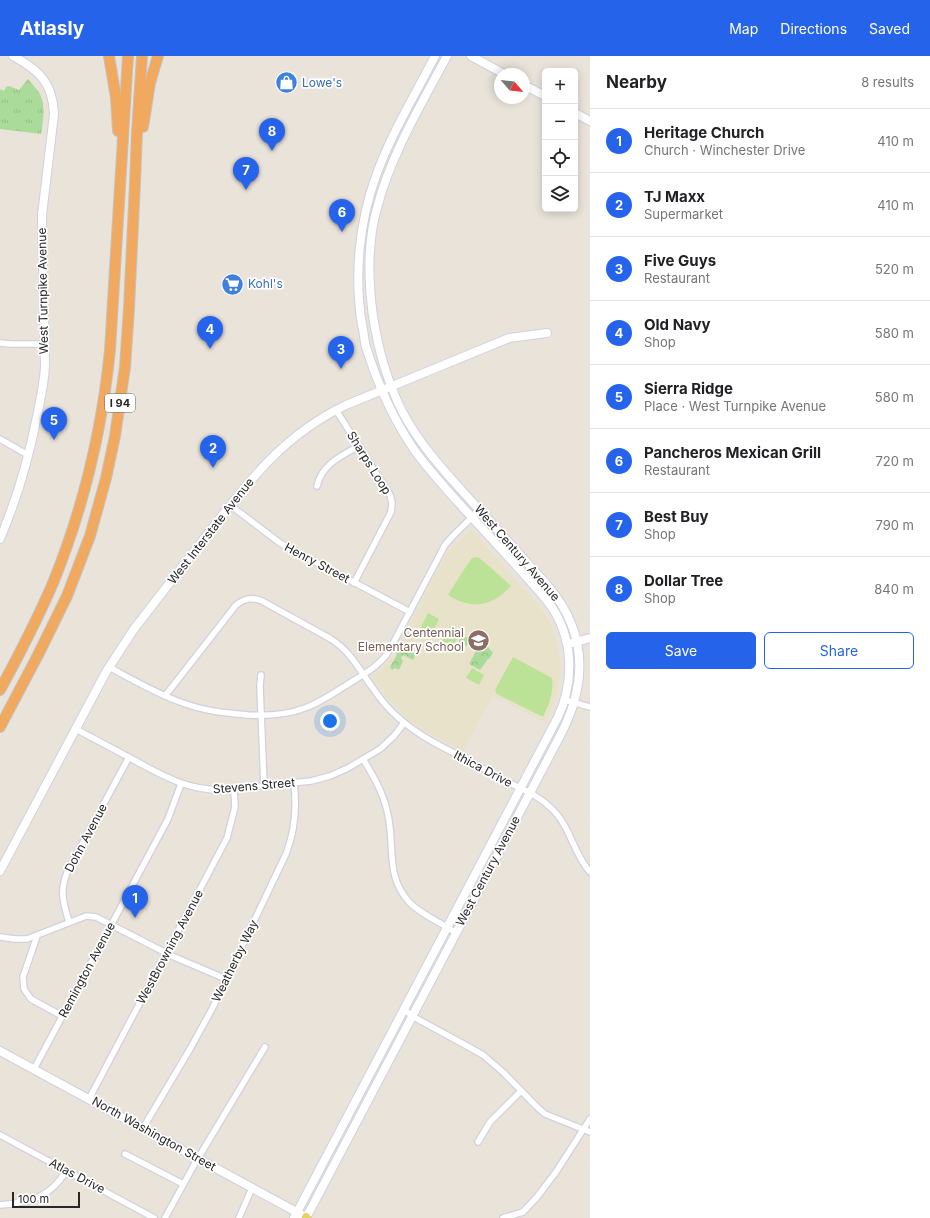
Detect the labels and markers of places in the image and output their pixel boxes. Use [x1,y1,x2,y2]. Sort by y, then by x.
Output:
shop icon: Lowe's [273,70,299,96]
place label: Lowe's [302,75,342,90]
pin: 8 [259,118,285,151]
pin: 7 [233,157,259,190]
pin: 6 [329,199,355,232]
supermarket icon: Kohl's [220,271,246,297]
place label: Kohl's [248,276,283,291]
pin: 4 [197,316,223,349]
pin: 3 [328,336,354,369]
pin: 5 [41,407,67,440]
pin: 2 [200,435,226,468]
place label: Centennial Elementary School [358,625,464,654]
school or university icon: Centennial Elementary School [466,627,492,653]
pin: 1 [122,885,148,918]

